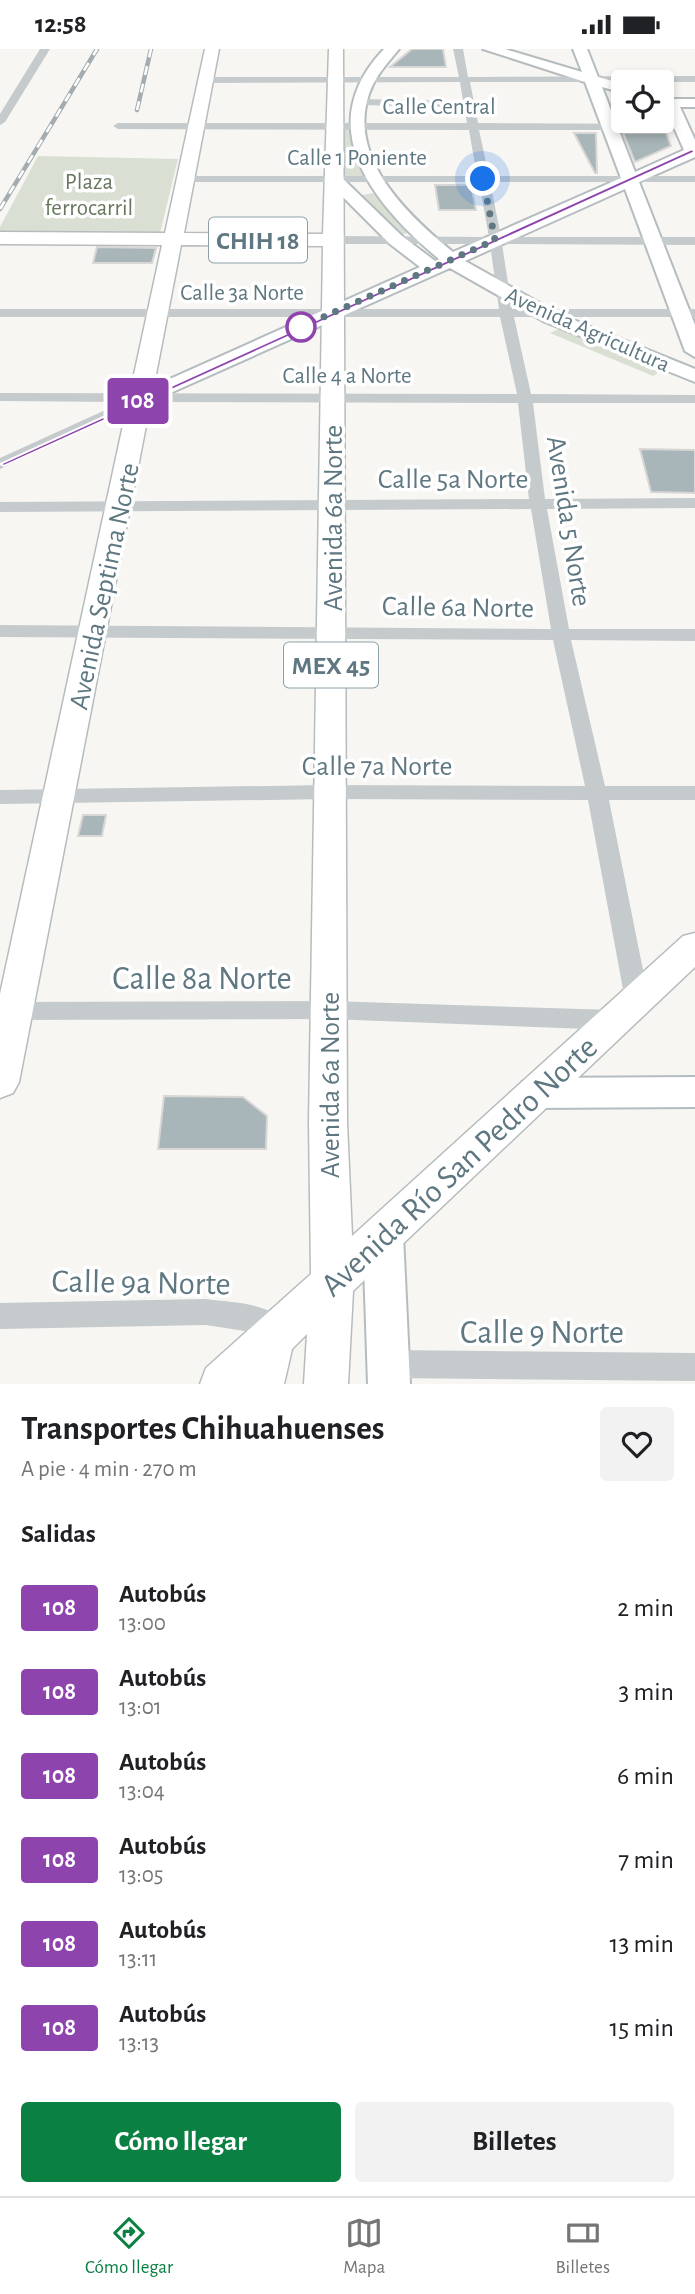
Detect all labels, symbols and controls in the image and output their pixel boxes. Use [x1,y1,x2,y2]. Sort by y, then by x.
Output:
text: 12:58 [35,11,87,37]
map controls [611,70,674,133]
button: locate [611,70,674,133]
street label: Calle Central [382,96,496,119]
street label: Calle 1 Poniente [287,147,427,170]
your location [465,161,500,196]
park label: Plaza ferrocarril [45,171,133,220]
road number: CHIH 18 [209,217,307,263]
street label: Calle 3a Norte [180,282,304,305]
street label: Avenida Agricultura [502,284,673,377]
unlabelled marker [286,312,316,342]
street label: Calle 4 a Norte [283,365,411,388]
line badge: 108 [98,378,178,424]
text: 108 [122,389,154,413]
street label: Avenida 6a Norte [320,425,348,611]
street label: Avenida 5 Norte [541,434,595,609]
street label: Avenida Septima Norte [65,461,145,712]
street label: Calle 5a Norte [378,466,528,494]
street label: Calle 6a Norte [382,593,534,623]
road number: MEX 45 [284,643,378,687]
street label: Calle 7a Norte [302,753,452,781]
street label: Calle 8a Norte [112,963,292,996]
street label: Avenida 6a Norte [317,992,345,1178]
street label: Avenida Río San Pedro Norte [315,1031,604,1303]
street label: Calle 9a Norte [51,1265,231,1302]
street label: Calle 9 Norte [460,1317,624,1350]
button: heart [600,1407,674,1481]
text: Transportes Chihuahuenses [21,1413,385,1446]
text: A pie · 4 min · 270 m [21,1458,197,1481]
text: Salidas [21,1521,96,1547]
text: Autobús [119,1581,206,1607]
text: 2 min [617,1595,674,1621]
text: 108 [43,1596,76,1620]
text: 13:00 [119,1612,166,1635]
text: Autobús [119,1665,206,1691]
text: 3 min [618,1679,674,1705]
text: 108 [43,1680,76,1704]
text: 13:01 [119,1696,162,1719]
text: Autobús [119,1749,206,1775]
text: 6 min [617,1763,674,1789]
text: 108 [43,1764,76,1788]
text: 13:04 [119,1780,165,1803]
text: Autobús [119,1833,206,1859]
text: 7 min [618,1847,674,1873]
text: 108 [43,1848,76,1872]
text: 13:05 [119,1864,163,1887]
text: Autobús [119,1917,206,1943]
text: 13 min [610,1931,674,1957]
text: 108 [43,1932,76,1956]
text: 13:11 [119,1948,157,1971]
text: Autobús [119,2001,206,2027]
text: 15 min [609,2015,674,2041]
text: 108 [43,2016,76,2040]
text: 13:13 [119,2032,159,2055]
button: Cómo llegar [21,2102,341,2182]
button: Billetes [355,2102,674,2182]
tab: Cómo llegar [85,2214,173,2279]
tab: Mapa [343,2214,385,2279]
tab: Billetes [555,2214,610,2279]

